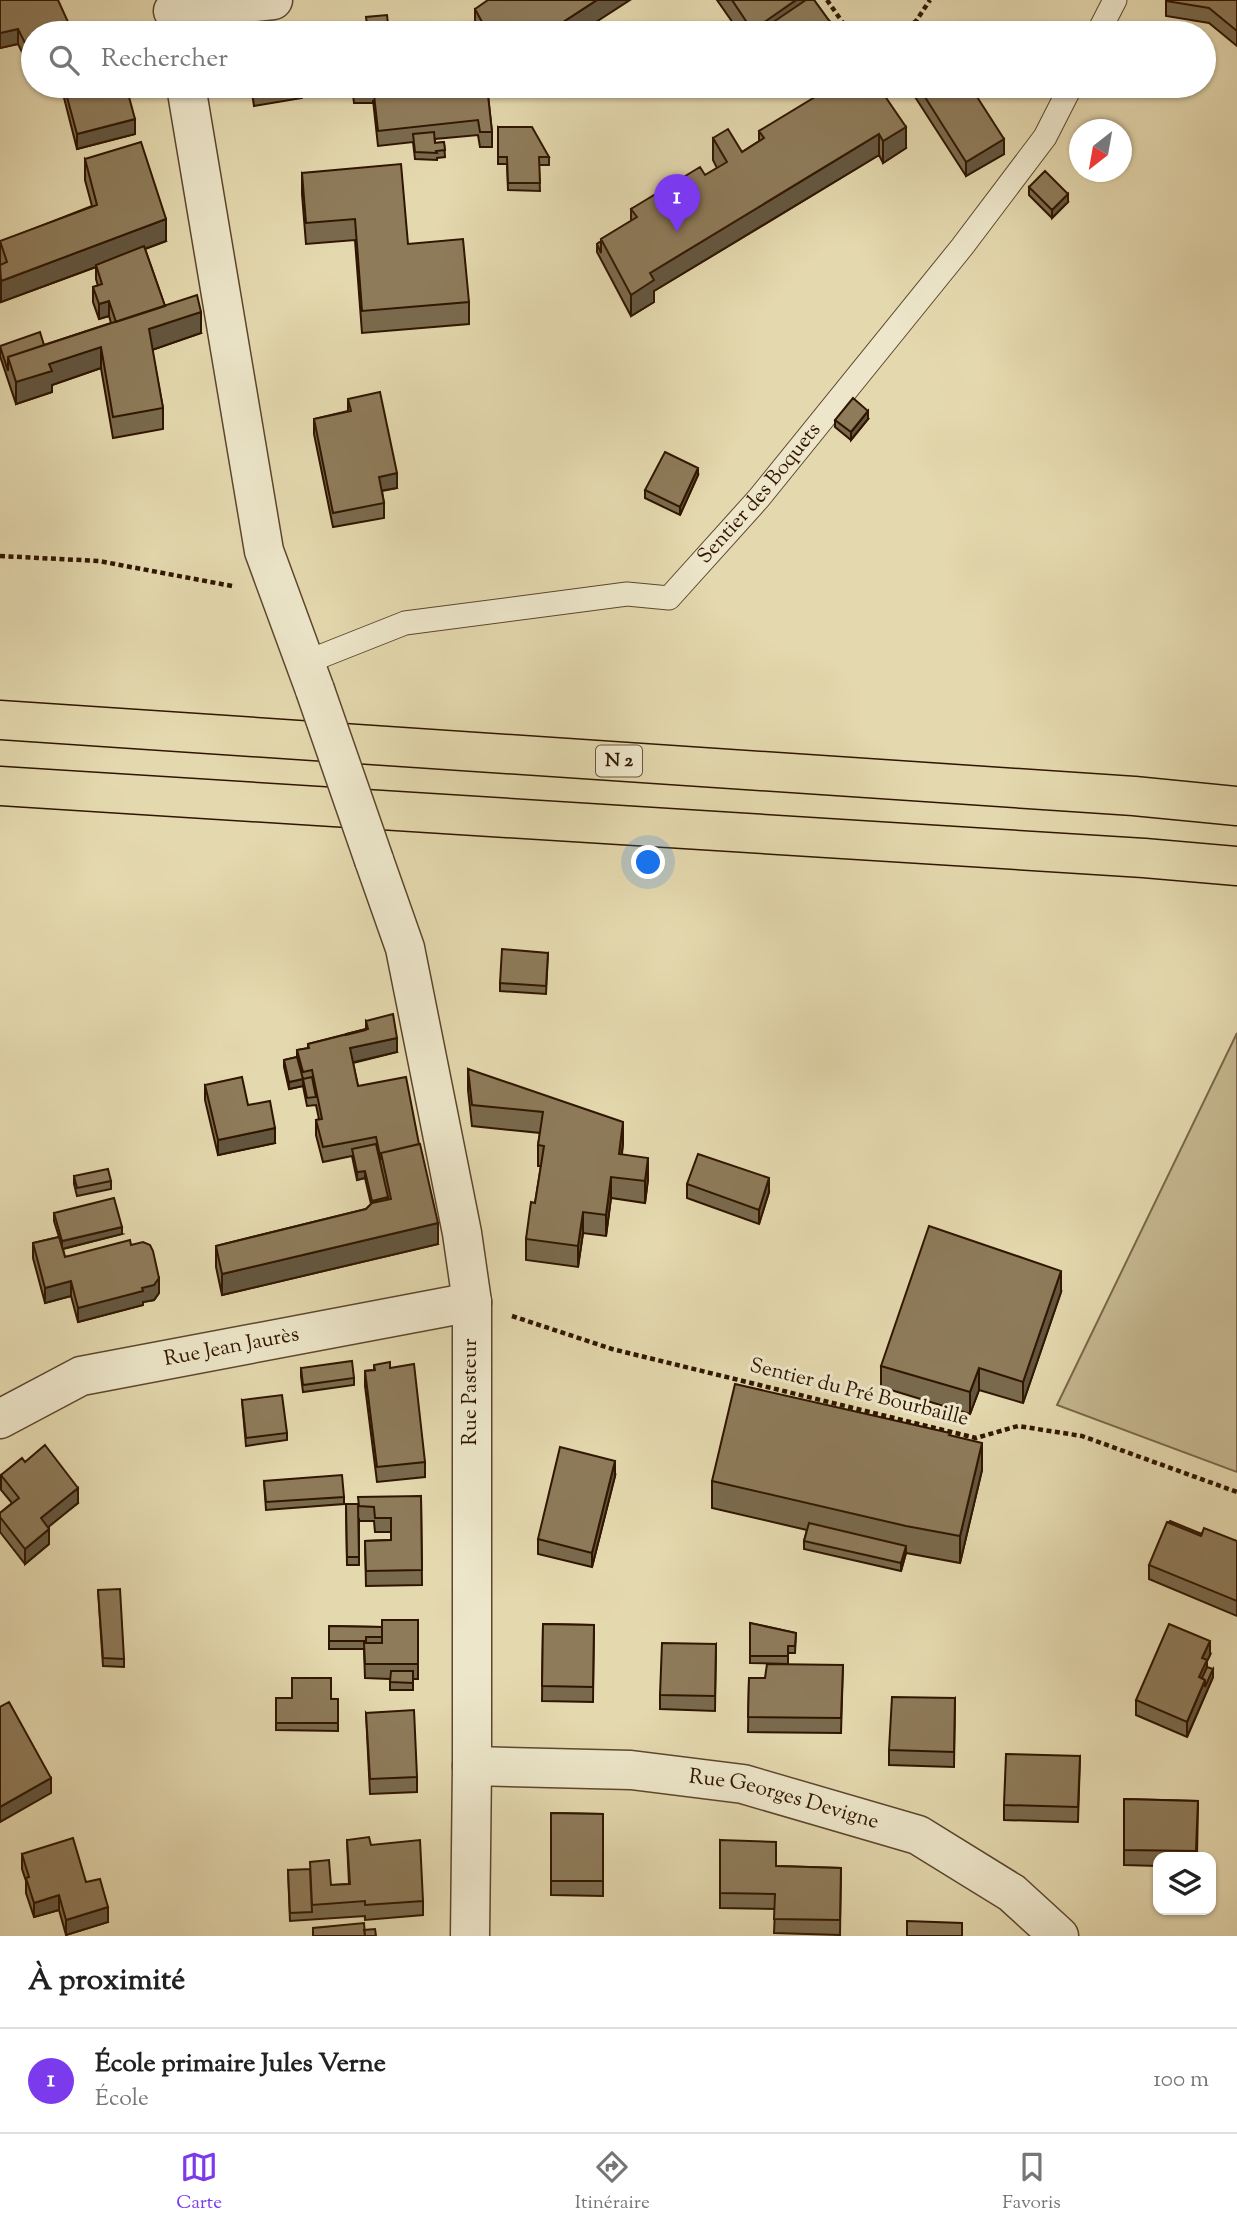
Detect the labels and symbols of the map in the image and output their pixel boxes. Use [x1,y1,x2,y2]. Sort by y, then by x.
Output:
north arrow [1069,119,1132,182]
pin: 1 [654,174,700,232]
street label: Sentier des Boquets [691,417,829,571]
road number: N 2 [596,746,642,776]
your location [631,845,665,879]
street label: Rue Jean Jaurès [162,1320,302,1375]
street label: Rue Pasteur [456,1338,486,1446]
street label: Sentier du Pré Bourbaille [746,1351,972,1435]
street label: Rue Georges Devigne [687,1762,882,1838]

